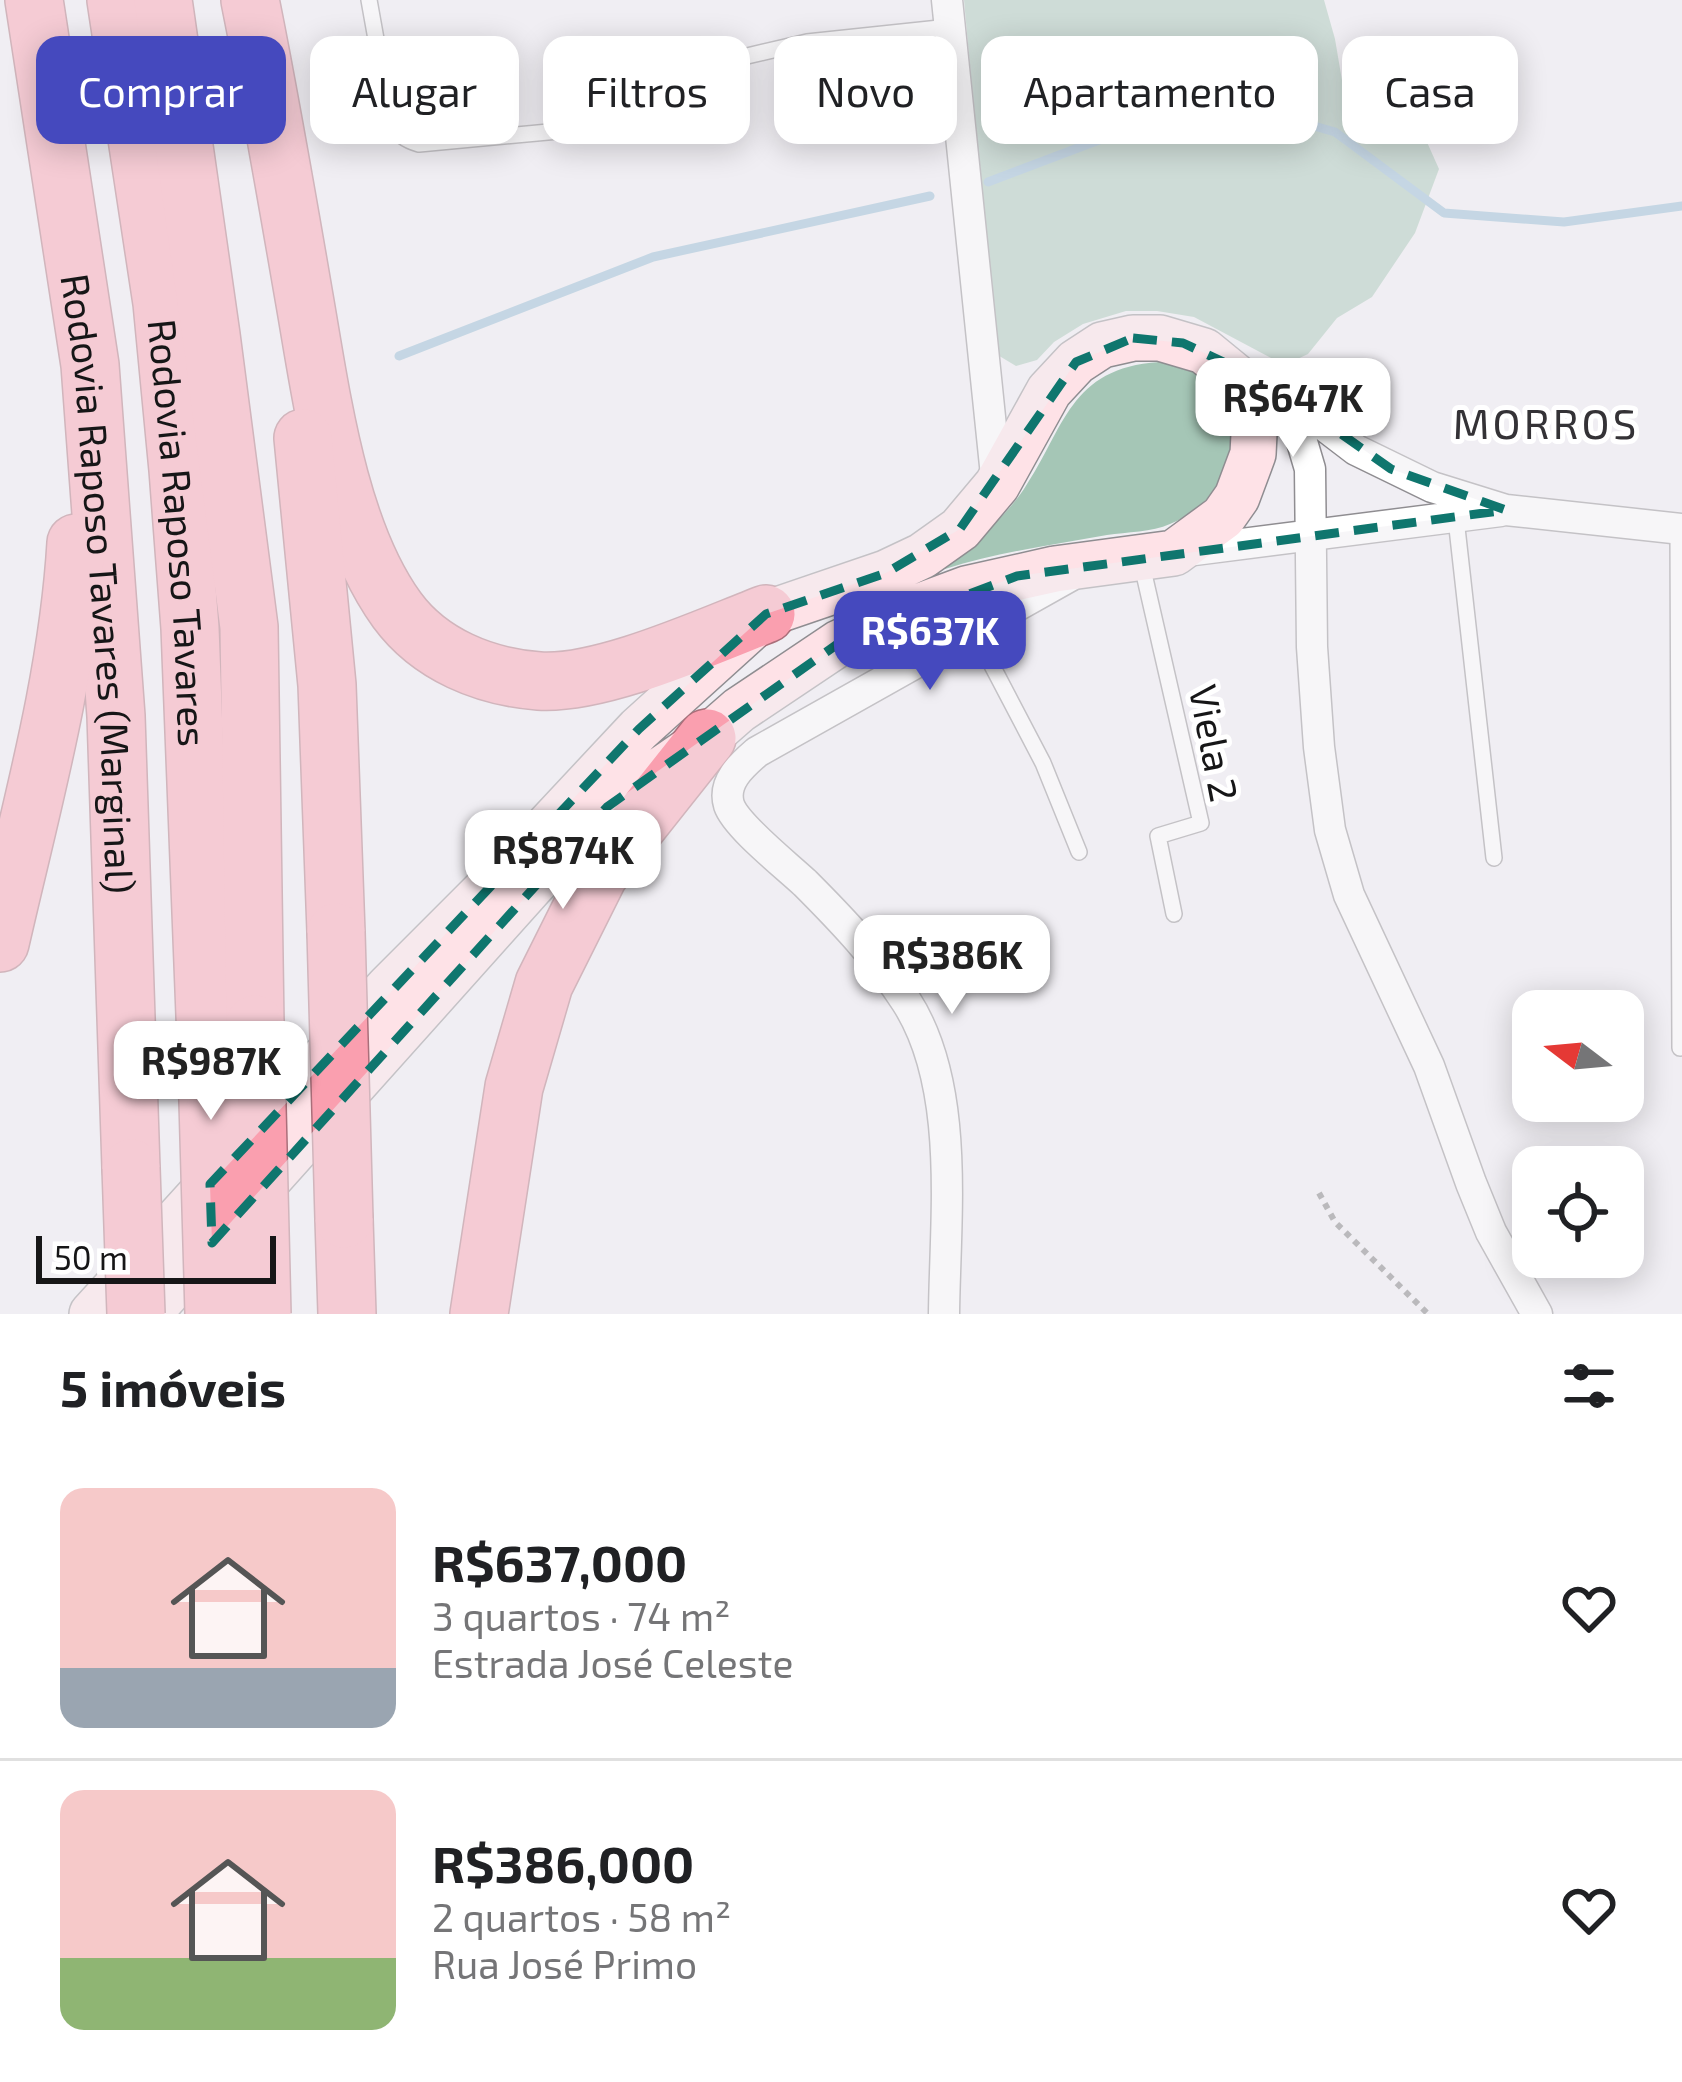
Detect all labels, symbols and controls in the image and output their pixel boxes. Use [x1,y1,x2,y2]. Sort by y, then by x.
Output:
chip: Comprar [36,36,286,144]
chip: Alugar [310,36,519,144]
chip: Filtros [543,36,750,144]
chip: Novo [774,36,957,144]
chip: Apartamento [981,36,1318,144]
chip: Casa [1342,36,1518,144]
street label: Rodovia Raposo Tavares (Marginal) [53,270,145,895]
street label: Rodovia Raposo Tavares [140,317,218,748]
pin: R$647K [1195,358,1391,460]
text: R$647K [1222,373,1364,420]
district label: MORROS [1453,397,1639,447]
pin: R$637K [832,591,1028,693]
text: R$637K [861,606,999,653]
street label: Viela 2 [1181,681,1249,805]
pin: R$874K [465,810,661,912]
text: R$874K [492,825,634,872]
pin: R$386K [854,915,1050,1017]
text: R$386K [881,930,1023,977]
north arrow [1512,990,1644,1122]
map controls [1512,990,1644,1278]
pin: R$987K [113,1021,309,1123]
text: R$987K [141,1036,281,1083]
button: locate [1512,1146,1644,1278]
scale bar [36,1230,276,1283]
text: 50 m [54,1237,128,1277]
icon: filters [1556,1353,1622,1419]
text: 5 imóveis [60,1356,286,1417]
text: R$637,000 [432,1531,687,1592]
icon: home [156,1536,300,1680]
icon: heart [1556,1575,1622,1641]
text: 3 quartos · 74 m² [432,1592,730,1639]
text: Estrada José Celeste [432,1639,793,1686]
text: R$386,000 [432,1832,694,1893]
icon: home [156,1838,300,1982]
icon: heart [1556,1877,1622,1943]
text: 2 quartos · 58 m² [432,1893,731,1940]
text: Rua José Primo [432,1940,697,1987]

